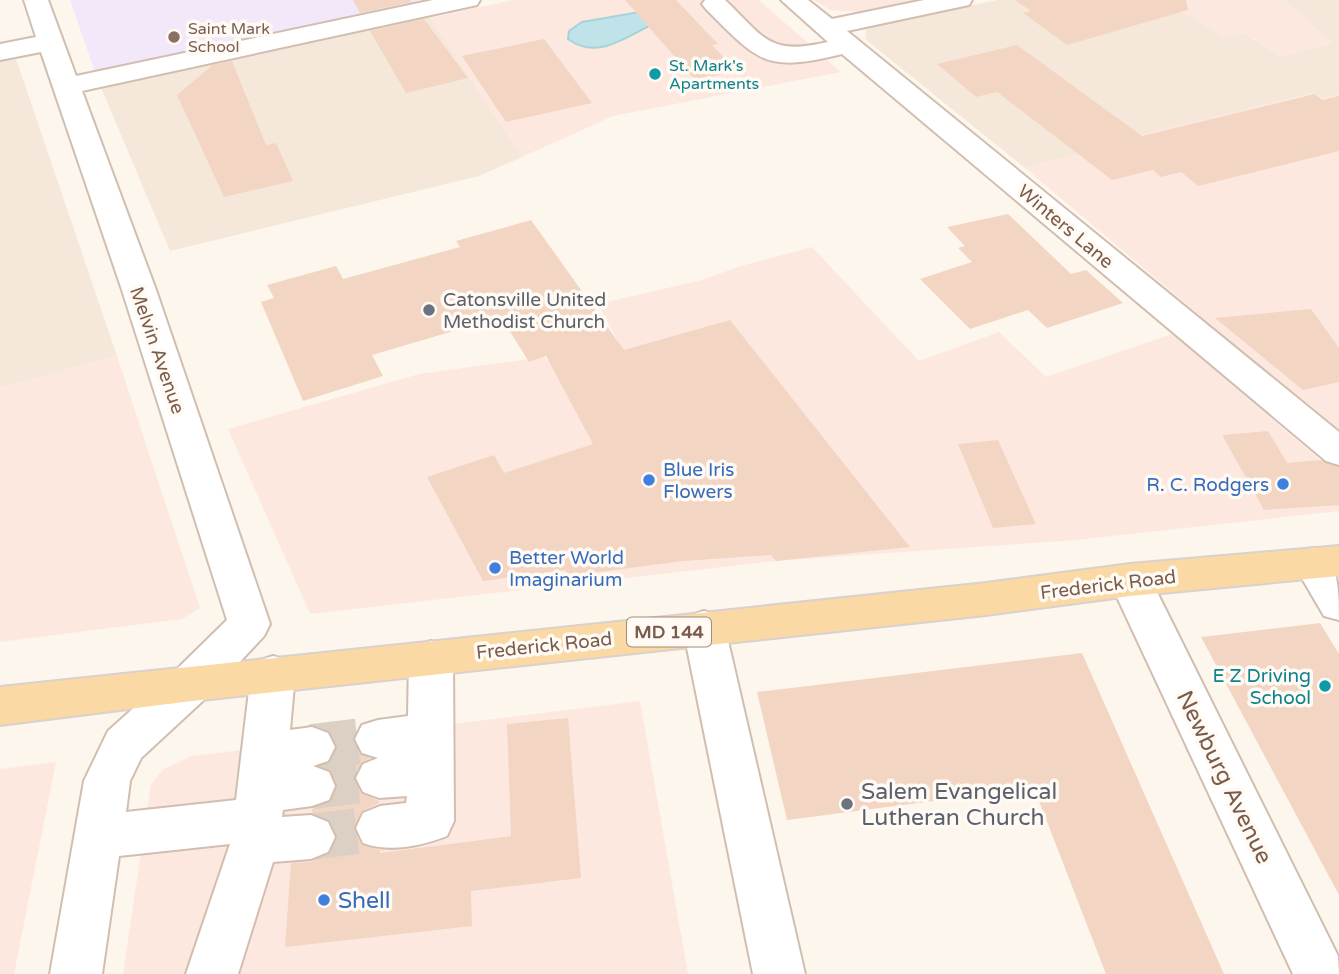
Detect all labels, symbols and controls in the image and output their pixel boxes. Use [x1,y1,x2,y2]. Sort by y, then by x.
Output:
place label: Saint Mark School [188,19,270,57]
marker: Saint Mark School [166,29,182,45]
place label: St. Mark's Apartments [669,56,759,94]
marker: St. Mark's Apartments [647,66,663,82]
street label: Winters Lane [1013,180,1118,273]
street label: Melvin Avenue [125,284,189,417]
place label: Catonsville United Methodist Church [443,289,606,333]
marker: Catonsville United Methodist Church [421,302,437,318]
place label: Blue Iris Flowers [663,459,734,503]
marker: Blue Iris Flowers [641,472,657,488]
place label: R. C. Rodgers [1146,474,1269,496]
marker: R. C. Rodgers [1275,476,1291,492]
place label: Better World Imaginarium [509,547,624,591]
marker: Better World Imaginarium [487,560,503,576]
street label: Frederick Road [1039,566,1177,604]
road number: MD 144 [627,618,711,646]
street label: Frederick Road [475,628,613,664]
place label: E Z Driving School [1212,665,1311,709]
marker: E Z Driving School [1317,678,1333,694]
street label: Newburg Avenue [1170,686,1278,869]
place label: Salem Evangelical Lutheran Church [861,778,1057,832]
marker: Salem Evangelical Lutheran Church [839,796,855,812]
place label: Shell [338,887,390,915]
marker: Shell [316,892,332,908]

